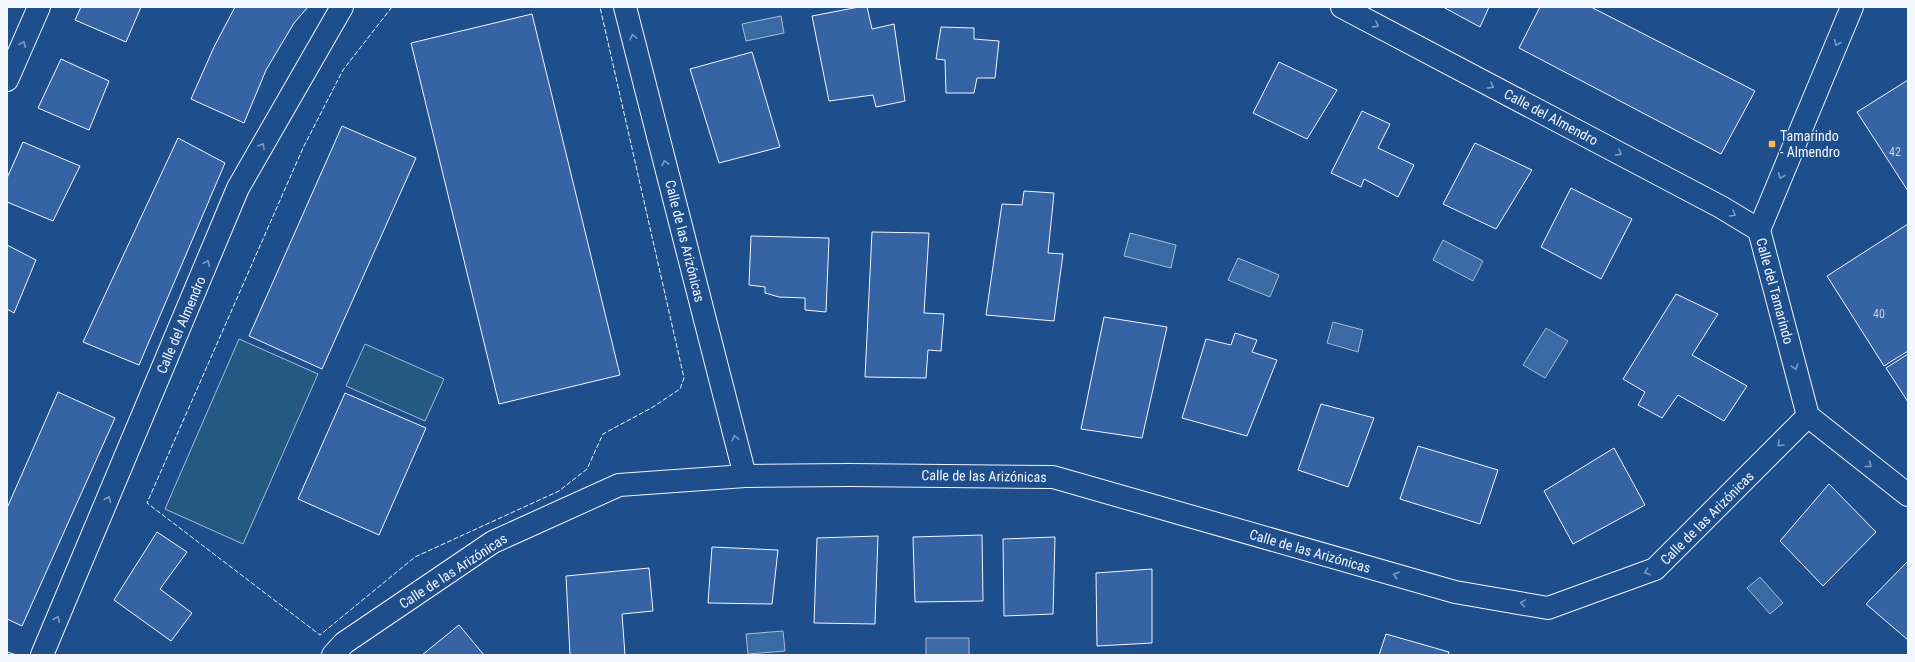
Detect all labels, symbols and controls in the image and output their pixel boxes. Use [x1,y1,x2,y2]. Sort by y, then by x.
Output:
one-way arrow [1372,20,1380,28]
one-way arrow [629,34,637,40]
one-way arrow [1833,39,1841,46]
one-way arrow [18,41,26,48]
one-way arrow [1487,81,1495,88]
street label: Calle del Almendro [1501,86,1601,148]
place label: Tamarindo - Almendro [1780,128,1840,160]
marker: Tamarindo - Almendro [1767,139,1777,149]
one-way arrow [258,143,265,150]
house number: 42 [1889,145,1901,159]
one-way arrow [1615,148,1622,156]
one-way arrow [661,159,670,166]
one-way arrow [1778,171,1786,179]
street label: Calle de las Arizónicas [662,178,708,304]
one-way arrow [1729,210,1736,217]
street label: Calle del Tamarindo [1753,236,1797,346]
one-way arrow [202,260,210,267]
street label: Calle del Almendro [153,274,209,376]
house number: 40 [1873,307,1885,321]
one-way arrow [1790,363,1798,370]
one-way arrow [731,435,740,442]
one-way arrow [1777,439,1785,447]
one-way arrow [1865,460,1872,467]
street label: Calle de las Arizónicas [921,467,1047,485]
street label: Calle de las Arizónicas [1657,468,1757,568]
one-way arrow [103,496,111,503]
street label: Calle de las Arizónicas [1248,526,1372,576]
street label: Calle de las Arizónicas [396,530,510,612]
one-way arrow [1643,568,1650,576]
one-way arrow [1393,571,1400,580]
one-way arrow [1520,600,1526,608]
one-way arrow [52,616,60,623]

